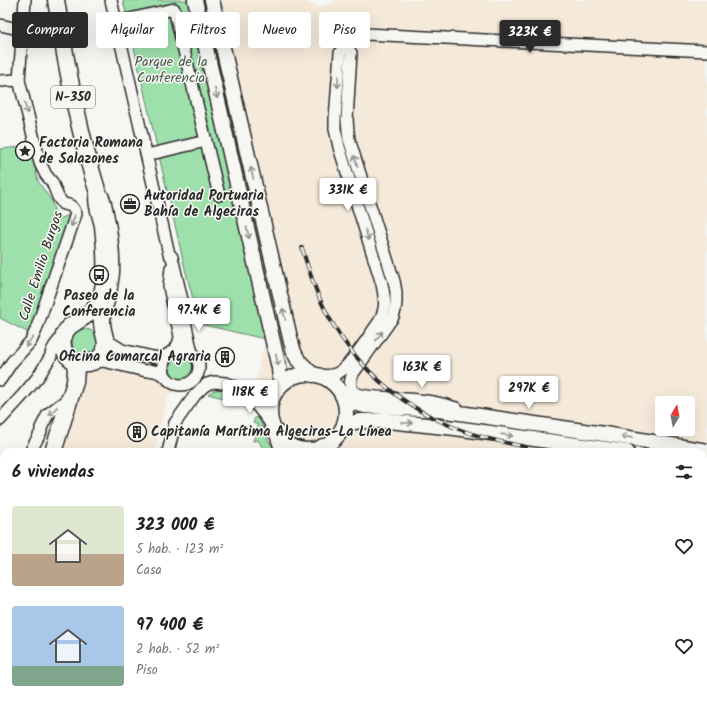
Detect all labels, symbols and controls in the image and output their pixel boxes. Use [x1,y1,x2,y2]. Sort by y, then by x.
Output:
chip: Comprar [12,12,88,48]
chip: Alquilar [96,12,168,48]
chip: Filtros [176,12,240,48]
chip: Nuevo [248,12,311,48]
chip: Piso [319,12,370,48]
pin: 323K € [497,20,563,54]
text: 323K € [509,22,551,43]
park label: Parque de la Conferencia [135,51,207,89]
one-way arrow [334,75,341,88]
road number: N-350 [51,86,95,108]
one-way arrow [213,86,221,99]
one-way arrow [23,101,30,114]
place label: Factoria Romana de Salazones [39,132,143,170]
place icon: Factoria Romana de Salazones [14,140,36,162]
one-way arrow [352,155,359,168]
one-way arrow [248,167,256,180]
pin: 331K € [315,178,381,212]
text: 331K € [328,180,368,201]
place label: Autoridad Portuaria Bahía de Algeciras [144,185,264,223]
office icon: Autoridad Portuaria Bahía de Algeciras [119,193,141,215]
street label: Calle Emilio Burgos [13,208,69,324]
one-way arrow [69,214,77,226]
one-way arrow [245,226,253,239]
one-way arrow [364,228,371,241]
bus stop icon: Paseo de la Conferencia [88,264,110,286]
place label: Paseo de la Conferencia [63,285,135,323]
pin: 97.4K € [162,298,236,332]
text: 97.4K € [177,300,221,321]
one-way arrow [280,308,288,321]
one-way arrow [375,331,383,342]
one-way arrow [25,337,33,348]
place label: Oficina Comarcal Agraria [59,346,211,368]
building icon: Oficina Comarcal Agraria [214,346,236,368]
one-way arrow [274,353,282,366]
pin: 163K € [389,355,455,389]
text: 163K € [402,357,442,378]
pin: 297K € [496,376,562,410]
text: 297K € [508,378,550,399]
pin: 118K € [217,380,283,414]
text: 118K € [232,382,268,403]
north arrow [655,396,695,436]
map controls [655,396,695,436]
one-way arrow [48,406,58,416]
one-way arrow [400,419,413,426]
building icon: Capitanía Marítima Algeciras-La Línea [126,421,148,443]
place label: Capitanía Marítima Algeciras-La Línea [151,421,392,443]
one-way arrow [500,431,513,439]
one-way arrow [621,433,634,441]
text: 6 viviendas [12,459,94,486]
icon: filters [673,461,695,483]
text: 323 000 € [136,512,215,539]
icon: home [44,522,92,570]
icon: heart [673,535,695,557]
text: 5 hab. · 123 m² [136,539,223,560]
text: Casa [136,560,162,581]
text: 97 400 € [136,612,203,639]
icon: home [44,622,92,670]
icon: heart [673,635,695,657]
text: 2 hab. · 52 m² [136,639,219,660]
text: Piso [136,660,158,681]

